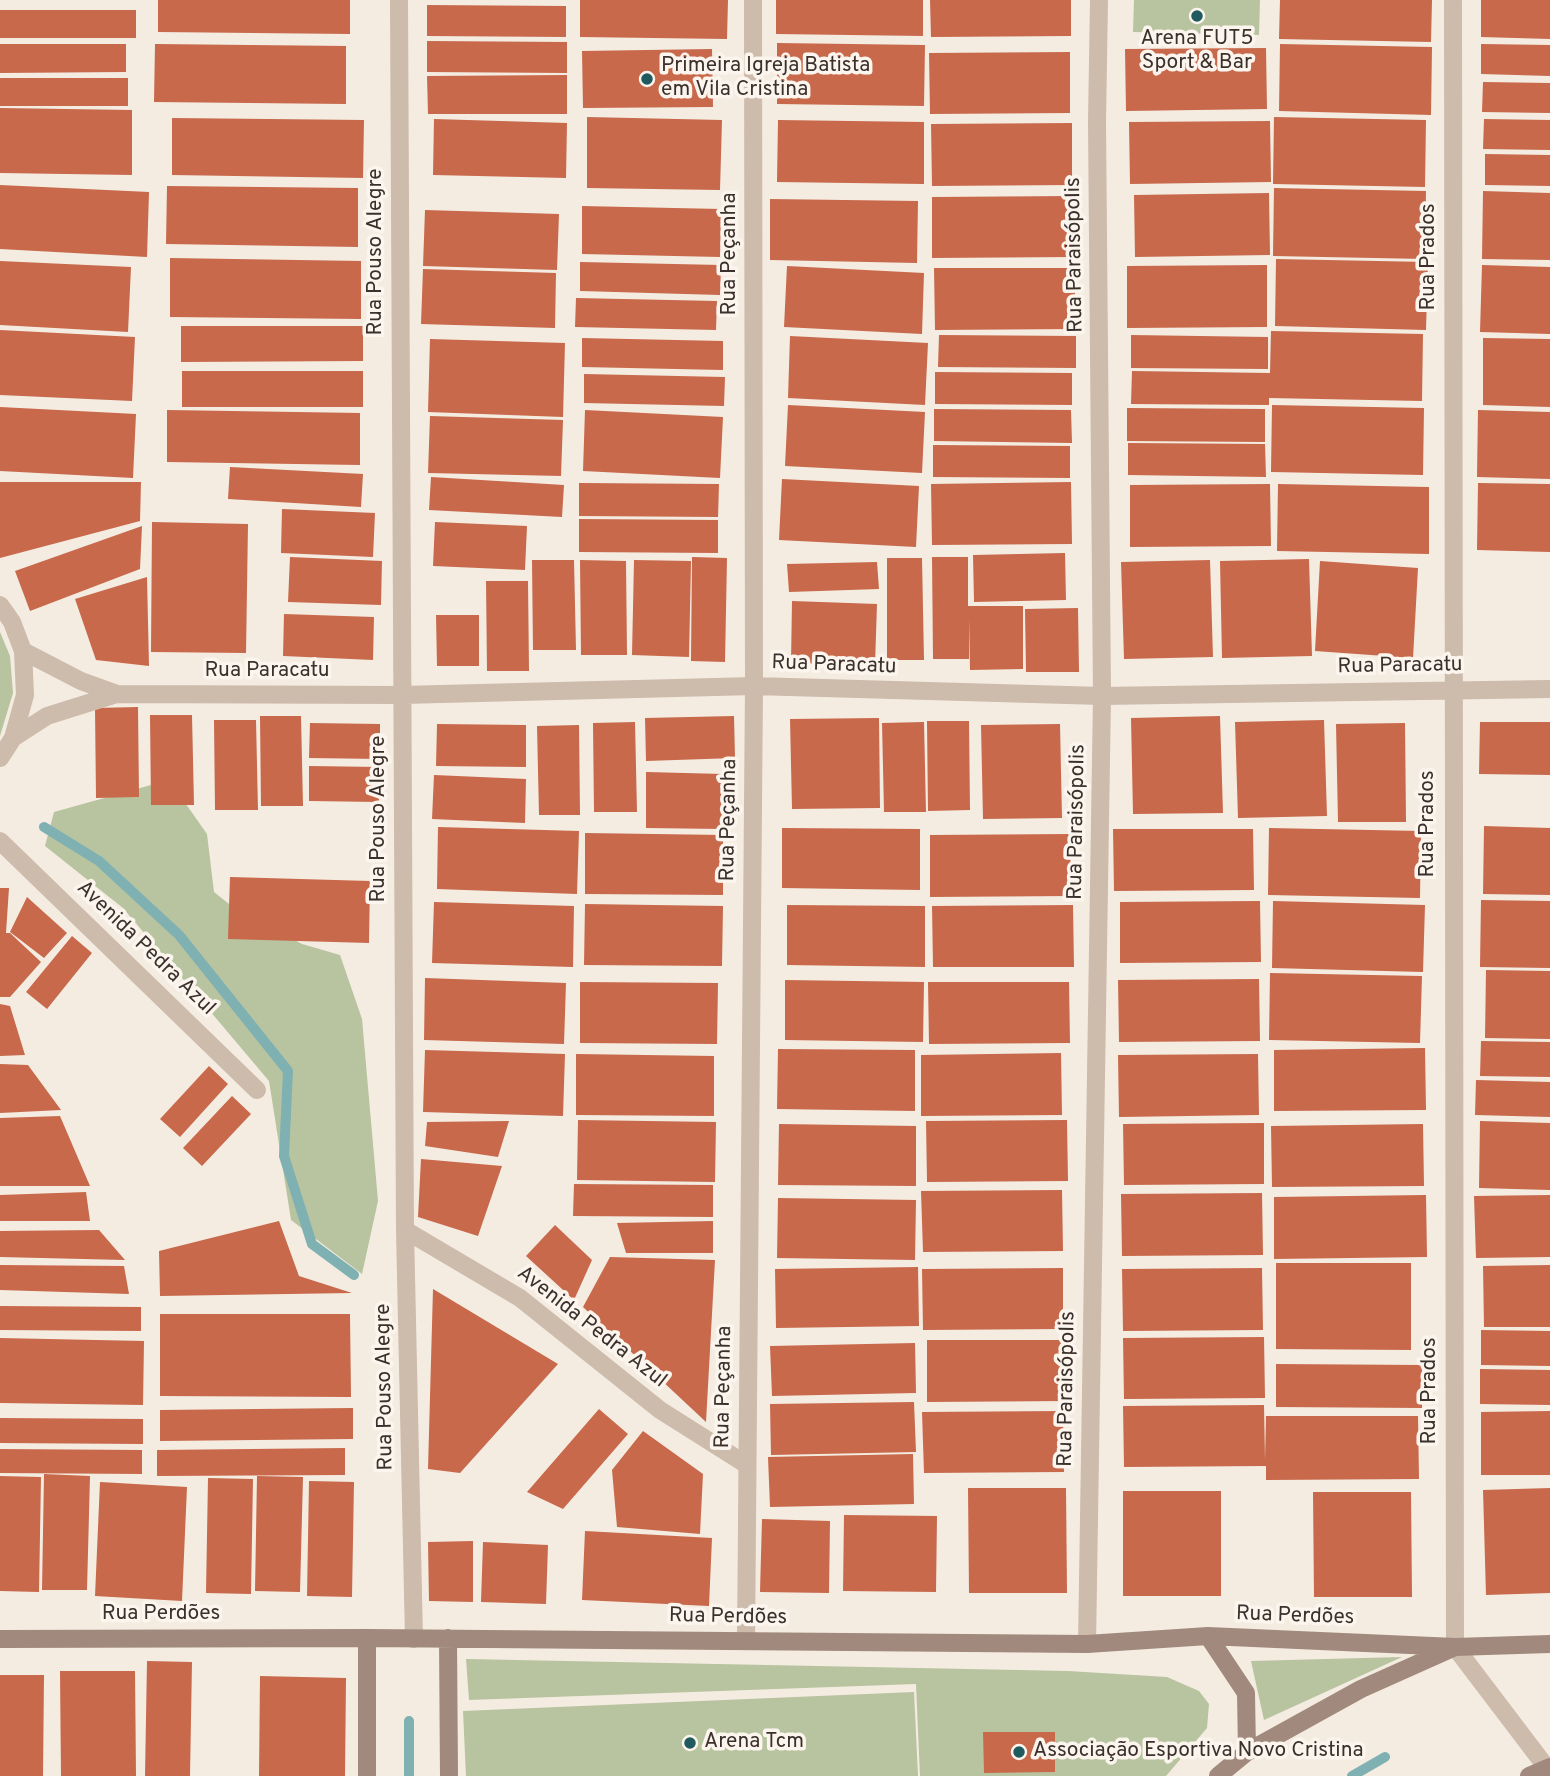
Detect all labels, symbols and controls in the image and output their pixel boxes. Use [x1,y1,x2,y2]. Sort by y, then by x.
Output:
marker: Arena FUT5 Sport & Bar [1189,8,1205,24]
place label: Arena FUT5 Sport & Bar [1141,27,1253,77]
place label: Primeira Igreja Batista em Vila Cristina [661,54,870,104]
marker: Primeira Igreja Batista em Vila Cristina [639,71,655,87]
street label: Rua Pouso Alegre [364,168,390,336]
street label: Rua Paraisópolis [1062,177,1090,333]
street label: Rua Peçanha [718,193,744,315]
street label: Rua Prados [1417,203,1443,311]
street label: Rua Paracatu [771,651,897,681]
street label: Rua Paracatu [1337,653,1463,681]
street label: Rua Paracatu [204,659,330,685]
street label: Rua Pouso Alegre [367,735,393,903]
street label: Rua Paraisópolis [1064,744,1092,900]
street label: Rua Peçanha [716,758,744,882]
street label: Rua Prados [1416,770,1442,878]
street label: Avenida Pedra Azul [70,876,220,1022]
street label: Avenida Pedra Azul [511,1262,671,1394]
street label: Rua Pouso Alegre [372,1303,400,1471]
street label: Rua Paraisópolis [1054,1311,1082,1467]
street label: Rua Peçanha [711,1325,739,1449]
street label: Rua Prados [1418,1337,1444,1445]
street label: Rua Perdões [102,1602,220,1628]
street label: Rua Perdões [1235,1602,1355,1632]
street label: Rua Perdões [669,1604,787,1632]
place label: Arena Tcm [704,1730,804,1756]
marker: Arena Tcm [682,1735,698,1751]
place label: Associação Esportiva Novo Cristina [1033,1739,1364,1765]
marker: Associação Esportiva Novo Cristina [1011,1744,1027,1760]

